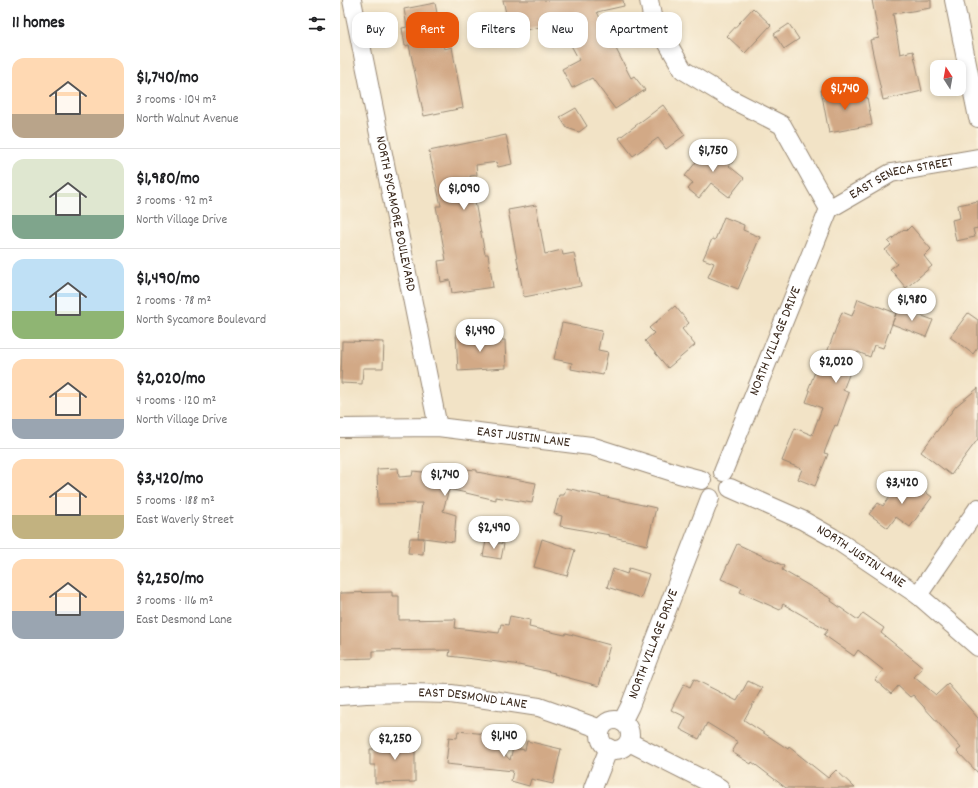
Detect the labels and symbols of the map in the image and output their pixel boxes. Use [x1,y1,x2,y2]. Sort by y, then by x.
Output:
north arrow [930,60,966,96]
pin: $1,740 [812,77,878,111]
street label: NORTH SYCAMORE BOULEVARD [370,134,420,293]
pin: $1,750 [680,139,746,173]
street label: EAST SENECA STREET [846,152,955,205]
pin: $1,090 [431,177,497,211]
street label: NORTH VILLAGE DRIVE [745,283,807,399]
pin: $1,980 [879,288,945,322]
pin: $1,490 [447,319,513,353]
pin: $2,020 [803,350,869,384]
street label: EAST JUSTIN LANE [476,422,572,453]
pin: $1,740 [412,463,478,497]
pin: $3,420 [869,471,935,505]
pin: $2,490 [461,516,527,550]
street label: NORTH JUSTIN LANE [813,520,909,594]
street label: NORTH VILLAGE DRIVE [624,586,684,702]
street label: EAST DESMOND LANE [418,683,529,715]
pin: $1,140 [471,724,537,758]
pin: $2,250 [362,727,428,761]

